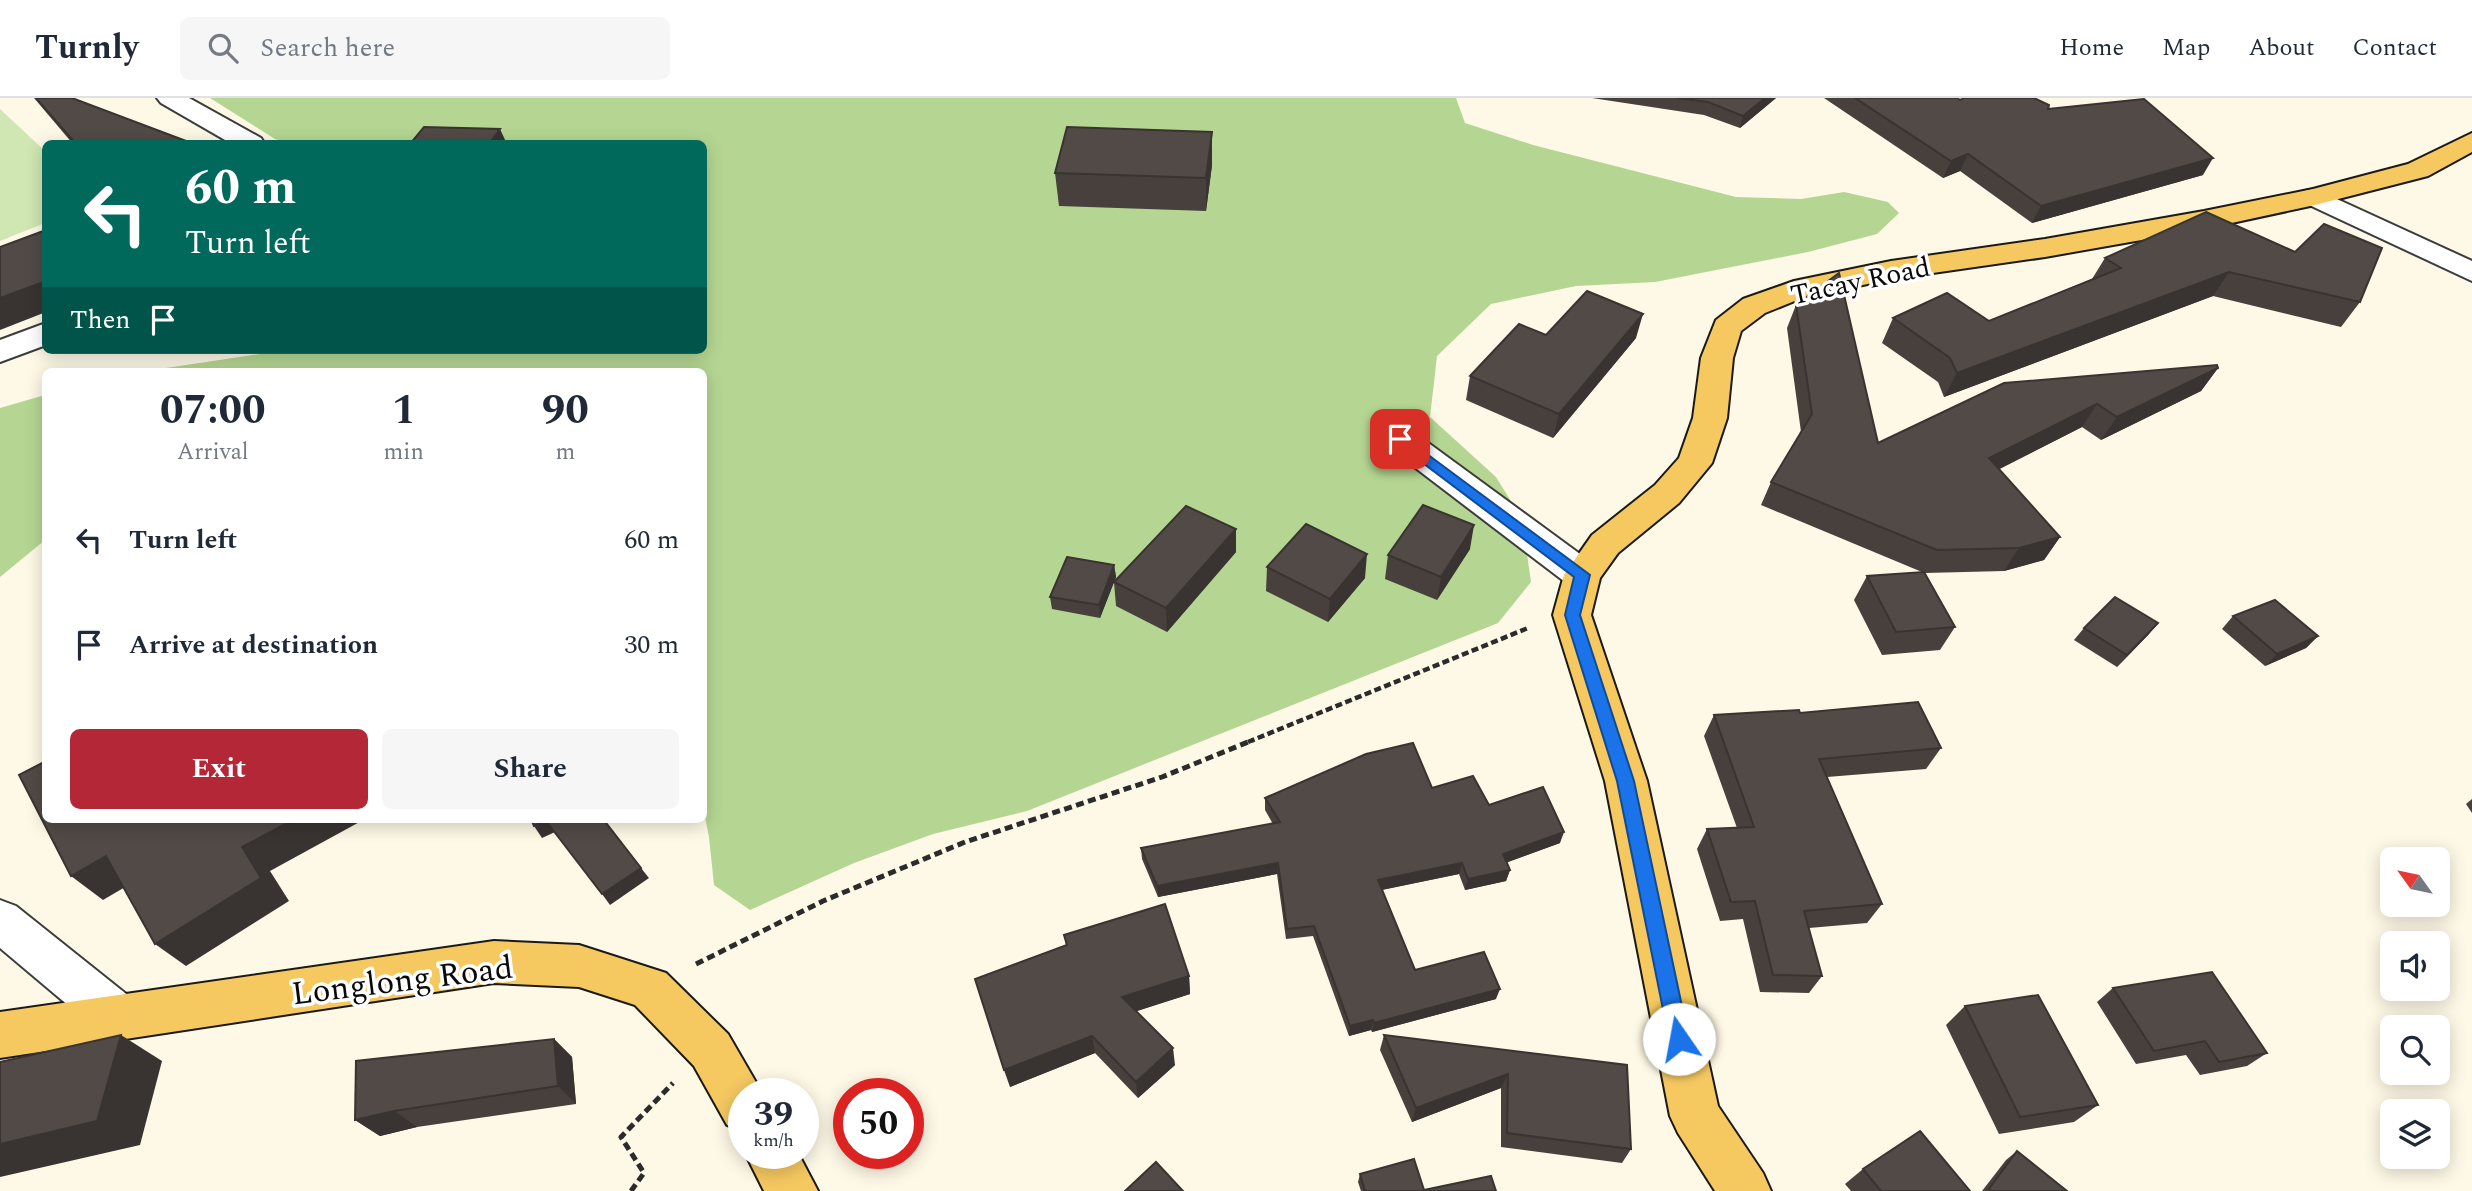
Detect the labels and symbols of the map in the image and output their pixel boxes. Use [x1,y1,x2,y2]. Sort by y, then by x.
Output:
street label: Tacay Road [1786,246,1934,317]
pin [1370,409,1430,469]
north arrow [2380,847,2450,917]
street label: Longlong Road [289,943,516,1019]
position arrow [1642,1002,1716,1076]
speed limit sign: 50 [833,1078,924,1169]

